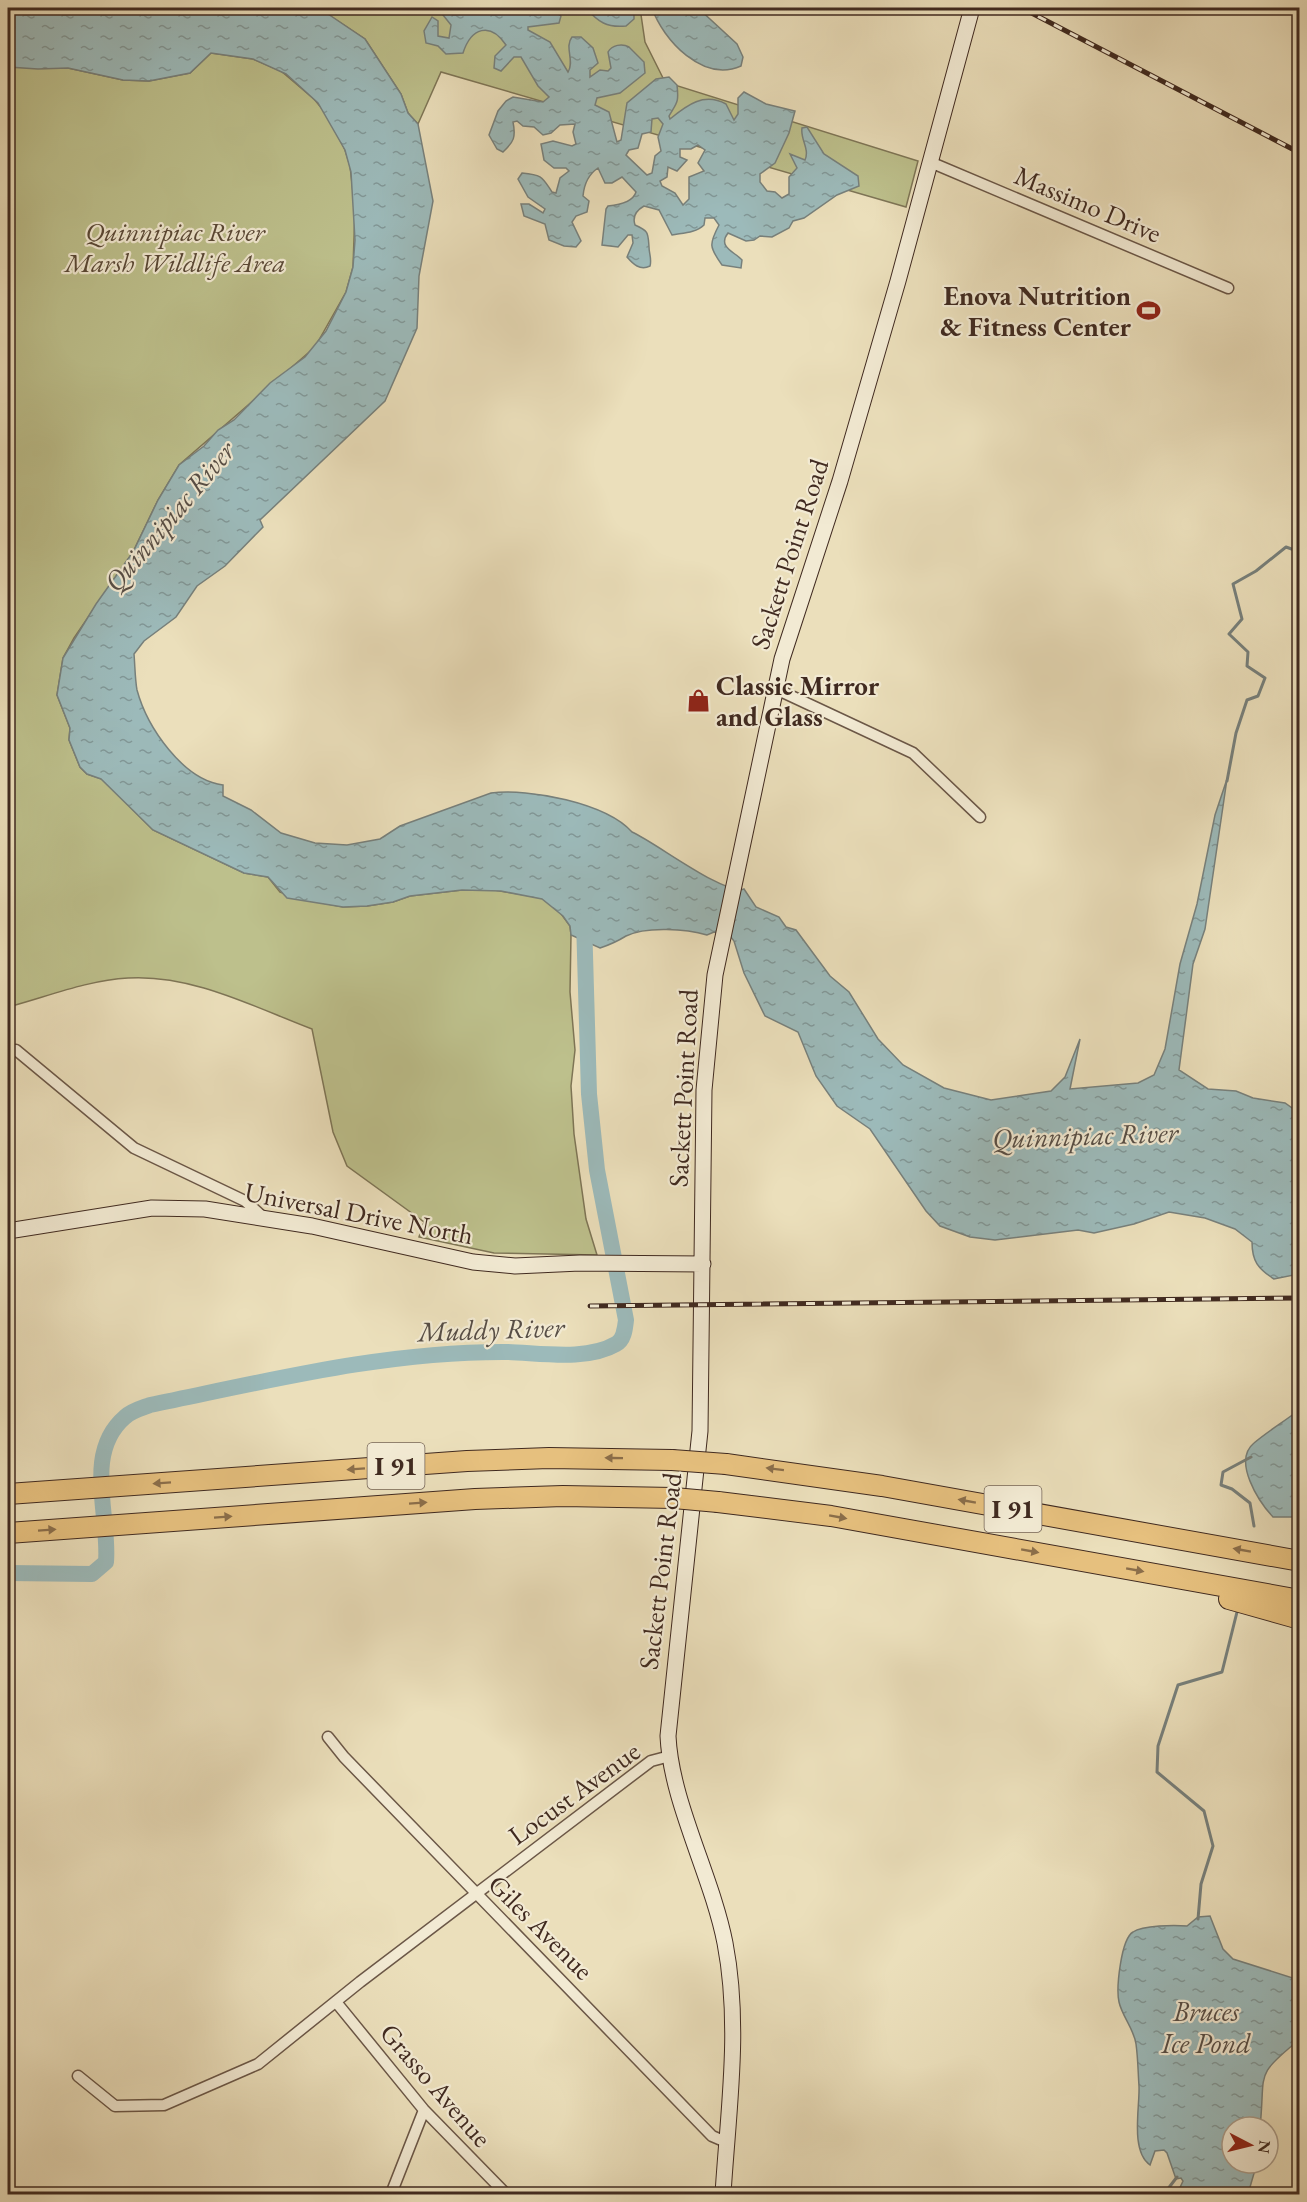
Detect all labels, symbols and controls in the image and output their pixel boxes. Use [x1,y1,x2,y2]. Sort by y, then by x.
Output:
street label: Massimo Drive [1009,157,1167,251]
park label: Quinnipiac River Marsh Wildlife Area [63,214,285,280]
place label: Enova Nutrition & Fitness Center [940,278,1132,344]
sports icon: Enova Nutrition & Fitness Center [1136,298,1162,324]
water label: Quinnipiac River [95,432,243,599]
street label: Sackett Point Road [742,454,836,654]
place label: Classic Mirror and Glass [716,668,880,734]
shop icon: Classic Mirror and Glass [685,688,711,714]
street label: Sackett Point Road [660,988,706,1188]
water label: Quinnipiac River [991,1114,1180,1156]
street label: Universal Drive North [242,1174,476,1252]
water label: Muddy River [415,1308,566,1350]
road number: I 91 [368,1443,424,1489]
one-way arrow [604,1453,623,1463]
one-way arrow [347,1464,366,1474]
one-way arrow [765,1465,784,1474]
street label: Sackett Point Road [631,1470,689,1671]
one-way arrow [152,1478,171,1488]
road number: I 91 [984,1486,1042,1532]
one-way arrow [958,1496,977,1505]
one-way arrow [408,1498,427,1508]
one-way arrow [214,1512,233,1522]
one-way arrow [829,1513,848,1522]
one-way arrow [37,1525,56,1535]
one-way arrow [1232,1545,1251,1554]
one-way arrow [1021,1547,1040,1556]
one-way arrow [1125,1566,1144,1575]
street label: Locust Avenue [501,1733,647,1853]
street label: Giles Avenue [481,1867,601,1987]
water label: Bruces Ice Pond [1160,1993,1251,2061]
street label: Grasso Avenue [373,2016,499,2154]
north arrow [1220,2115,1280,2175]
text: N [1253,2139,1276,2155]

